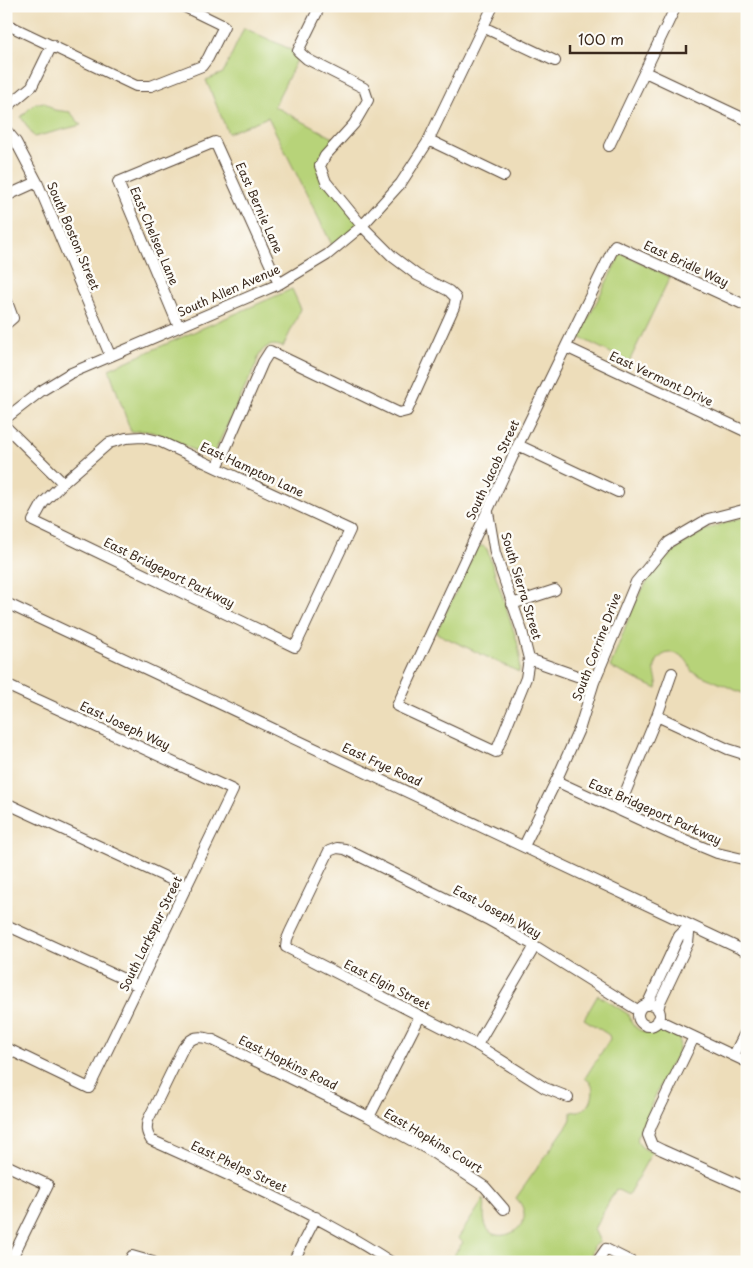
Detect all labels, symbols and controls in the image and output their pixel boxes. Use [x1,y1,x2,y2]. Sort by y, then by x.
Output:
scale bar [570,22,687,54]
text: 100 m [578,27,624,50]
street label: East Bernie Lane [232,159,288,256]
street label: South Boston Street [43,179,105,293]
street label: East Chelsea Lane [126,183,184,288]
street label: East Bridle Way [641,236,732,291]
street label: South Allen Avenue [174,259,283,321]
street label: East Vermont Drive [607,346,716,410]
street label: South Jacob Street [461,416,523,523]
street label: East Hampton Lane [197,437,308,501]
street label: South Sierra Street [497,530,547,642]
street label: East Bridgeport Parkway [101,533,238,612]
street label: South Corrine Drive [567,590,625,703]
street label: East Joseph Way [77,696,174,754]
street label: East Frye Road [340,738,425,790]
street label: East Bridgeport Parkway [586,774,725,848]
street label: South Larkspur Street [114,873,186,994]
street label: East Joseph Way [450,880,545,942]
street label: East Elgin Street [341,955,434,1014]
street label: East Hopkins Road [236,1030,341,1094]
street label: East Hopkins Court [381,1104,486,1177]
street label: East Phelps Street [188,1136,291,1196]

